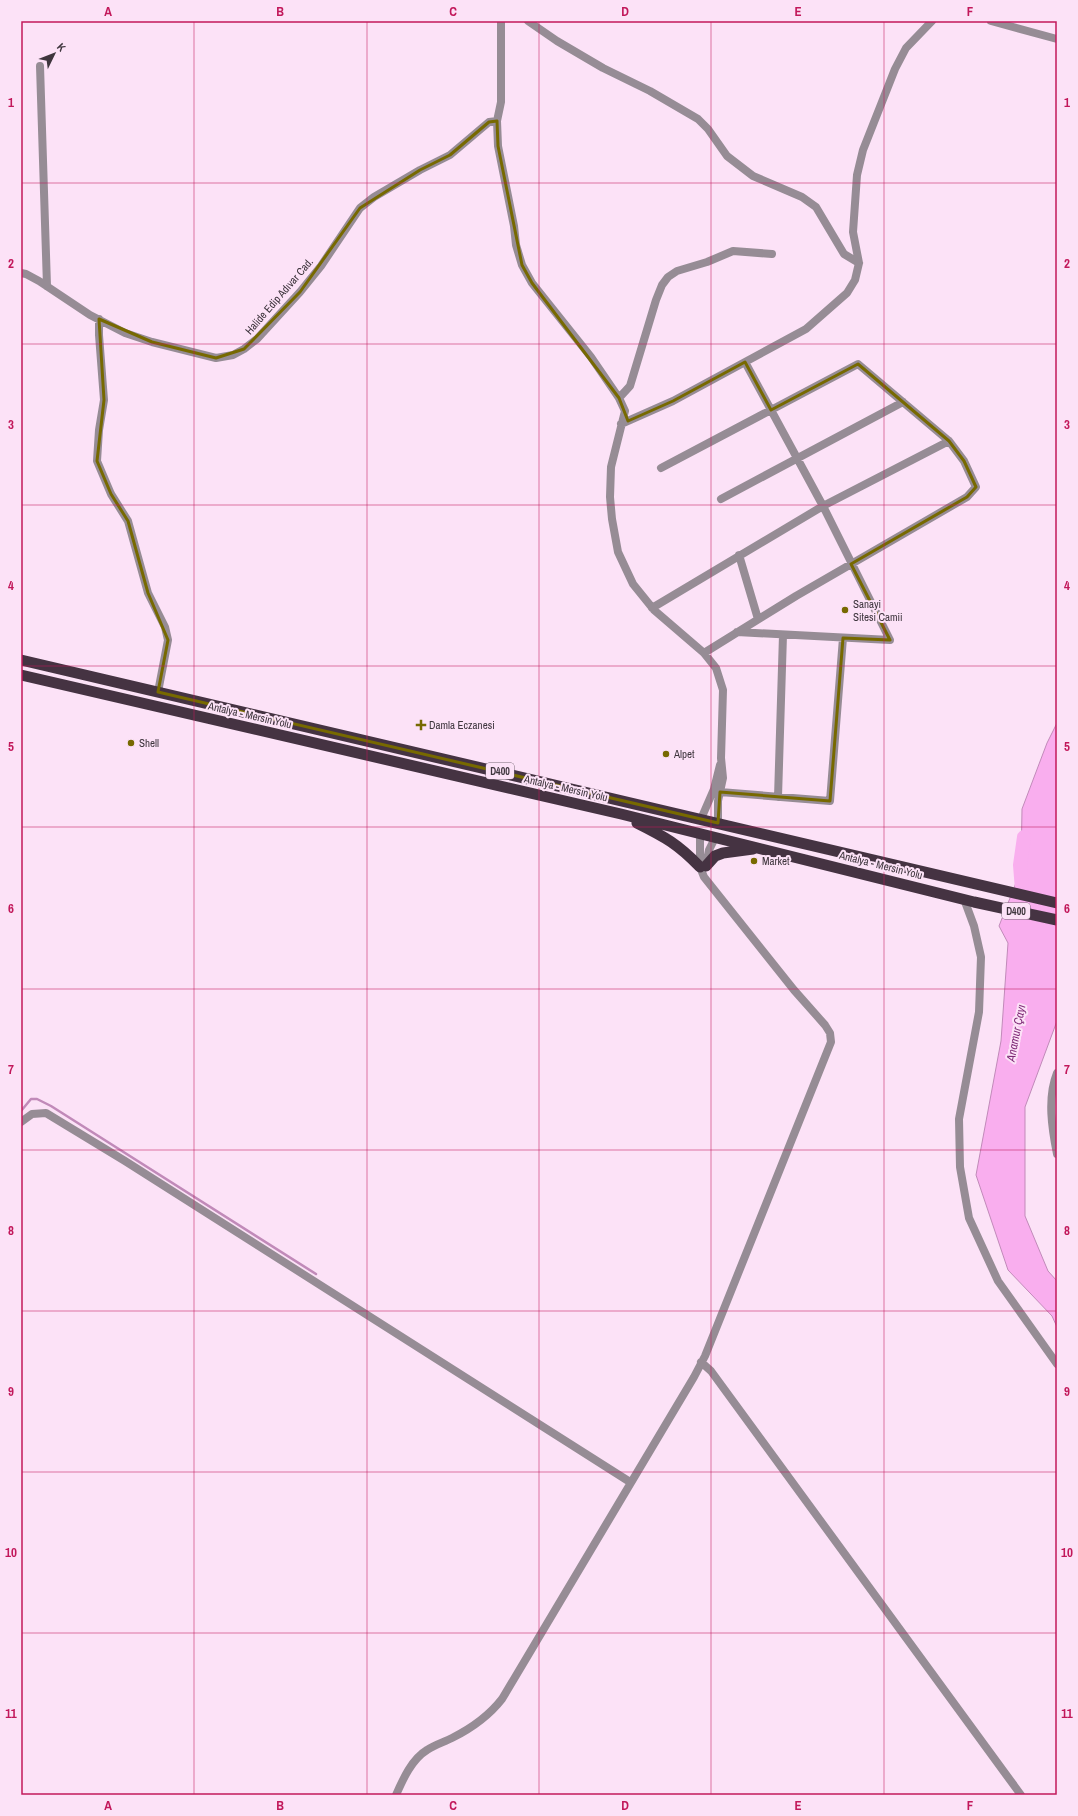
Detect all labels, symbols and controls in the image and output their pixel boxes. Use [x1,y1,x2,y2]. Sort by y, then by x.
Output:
text: A [104,3,112,20]
text: B [276,3,284,20]
text: C [449,3,457,20]
text: D [621,3,629,20]
text: E [794,3,802,20]
text: F [967,3,974,20]
north arrow [34,34,74,74]
text: K [54,40,69,55]
text: 1 [8,94,14,111]
text: 1 [1064,94,1070,111]
text: 2 [8,255,14,272]
street label: Halide Edip Adıvar Cad. [242,255,316,337]
text: 2 [1064,255,1070,272]
text: 3 [8,416,14,433]
text: 3 [1064,416,1070,433]
text: 4 [8,577,14,594]
text: 4 [1064,577,1070,594]
place label: Sanayi Sitesi Camii [853,597,903,624]
marker: Sanayi Sitesi Camii [840,605,850,615]
street label: Antalya - Mersin Yolu [206,698,293,731]
place label: Damla Eczanesi [429,718,495,732]
marker: Damla Eczanesi [416,720,426,730]
place label: Shell [139,736,159,750]
text: 5 [8,738,14,755]
marker: Shell [126,738,136,748]
text: 5 [1064,738,1070,755]
place label: Alpet [673,747,695,761]
marker: Alpet [661,749,671,759]
road number: D400 [486,763,514,779]
street label: Antalya - Mersin Yolu [522,771,609,804]
street label: Antalya - Mersin Yolu [837,848,924,882]
place label: Market [762,854,790,868]
marker: Market [749,856,759,866]
text: 6 [8,900,14,917]
text: 6 [1064,900,1070,917]
road number: D400 [1002,903,1030,919]
water label: Anamur Çayı [1002,1003,1029,1064]
text: 7 [8,1061,14,1078]
text: 7 [1064,1061,1070,1078]
text: 8 [8,1222,14,1239]
text: 8 [1064,1222,1070,1239]
text: 9 [8,1383,14,1400]
text: 9 [1064,1383,1070,1400]
text: 10 [5,1544,17,1561]
text: 10 [1061,1544,1073,1561]
text: 11 [5,1705,17,1722]
text: 11 [1061,1705,1073,1722]
text: A [104,1797,112,1814]
text: B [276,1797,284,1814]
text: C [449,1797,457,1814]
text: D [621,1797,629,1814]
text: E [794,1797,802,1814]
text: F [967,1797,974,1814]

